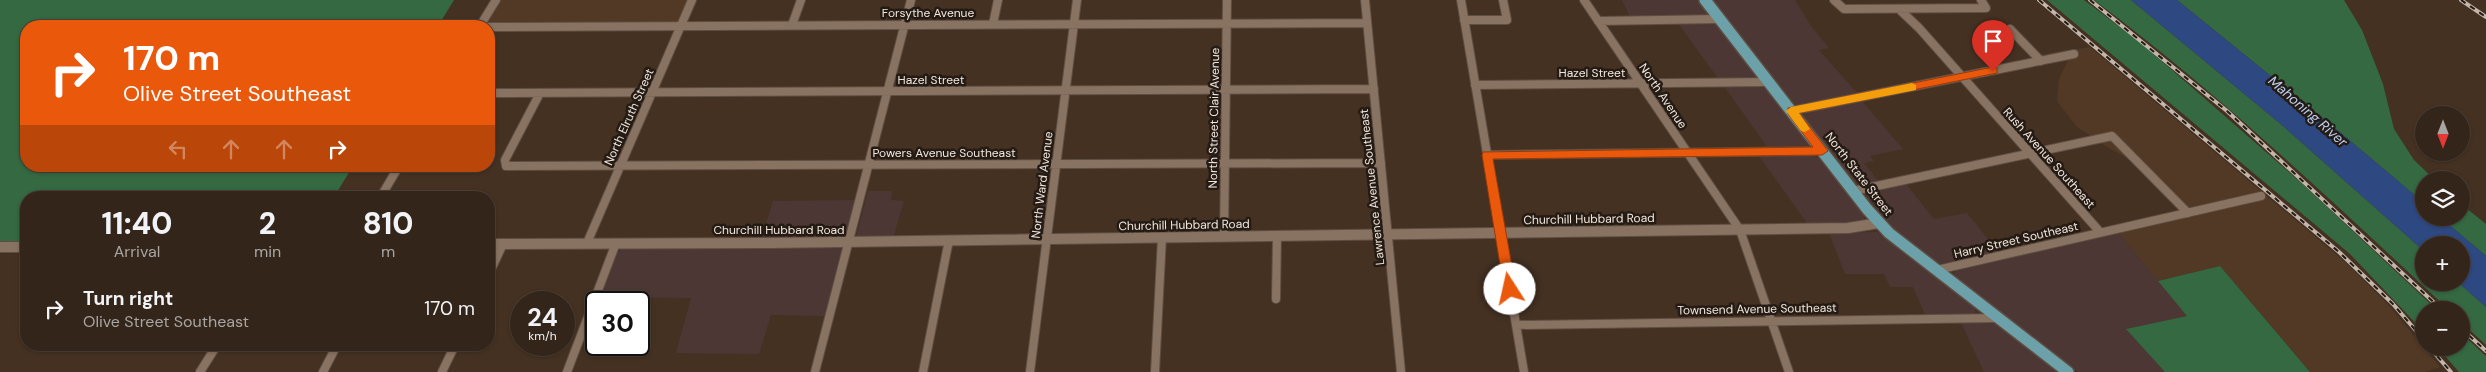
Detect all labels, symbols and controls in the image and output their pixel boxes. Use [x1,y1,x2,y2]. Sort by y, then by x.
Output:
street label: Forsythe Avenue [882,5,974,21]
pin [1972,20,2014,71]
icon: arrive [1979,27,2007,55]
text: 170 m [123,35,220,81]
icon: right [40,40,105,105]
street label: North Street Clair Avenue [1205,47,1223,189]
street label: North Avenue [1635,60,1691,132]
street label: Hazel Street [1559,65,1626,81]
street label: North Elruth Street [600,66,658,168]
street label: Hazel Street [898,72,965,88]
water label: Mahoning River [2265,72,2352,151]
text: Olive Street Southeast [123,79,351,108]
street label: Rush Avenue Southeast [1999,104,2099,212]
north arrow [2415,106,2470,161]
map controls [2415,106,2470,356]
street label: Lawrence Avenue Southeast [1356,108,1388,266]
street label: North State Street [1822,129,1897,219]
street label: North Ward Avenue [1027,130,1057,240]
icon: left [164,135,192,163]
icon: ahead [217,135,245,163]
icon: ahead [270,135,298,163]
icon: right [323,135,351,163]
street label: Powers Avenue Southeast [872,145,1016,161]
button: layers [2415,171,2470,226]
text: 11:40 [102,204,172,243]
text: 2 [259,204,276,243]
text: 810 [363,204,413,243]
street label: Churchill Hubbard Road [1523,210,1655,228]
street label: Churchill Hubbard Road [1118,216,1250,234]
street label: Harry Street Southeast [1952,218,2080,262]
street label: Churchill Hubbard Road [713,222,845,238]
button: + [2415,236,2470,291]
text: Arrival [114,241,160,262]
text: min [254,241,281,262]
text: m [381,241,395,262]
position arrow [1483,262,1535,314]
text: Turn right [83,286,173,311]
speed limit sign: 30 [585,291,650,356]
icon: right [40,295,68,323]
text: 170 m [424,296,475,321]
street label: Townsend Avenue Southeast [1677,300,1837,318]
text: 24 [527,301,558,334]
button: − [2415,301,2470,356]
text: Olive Street Southeast [83,311,249,332]
text: km/h [528,328,557,344]

